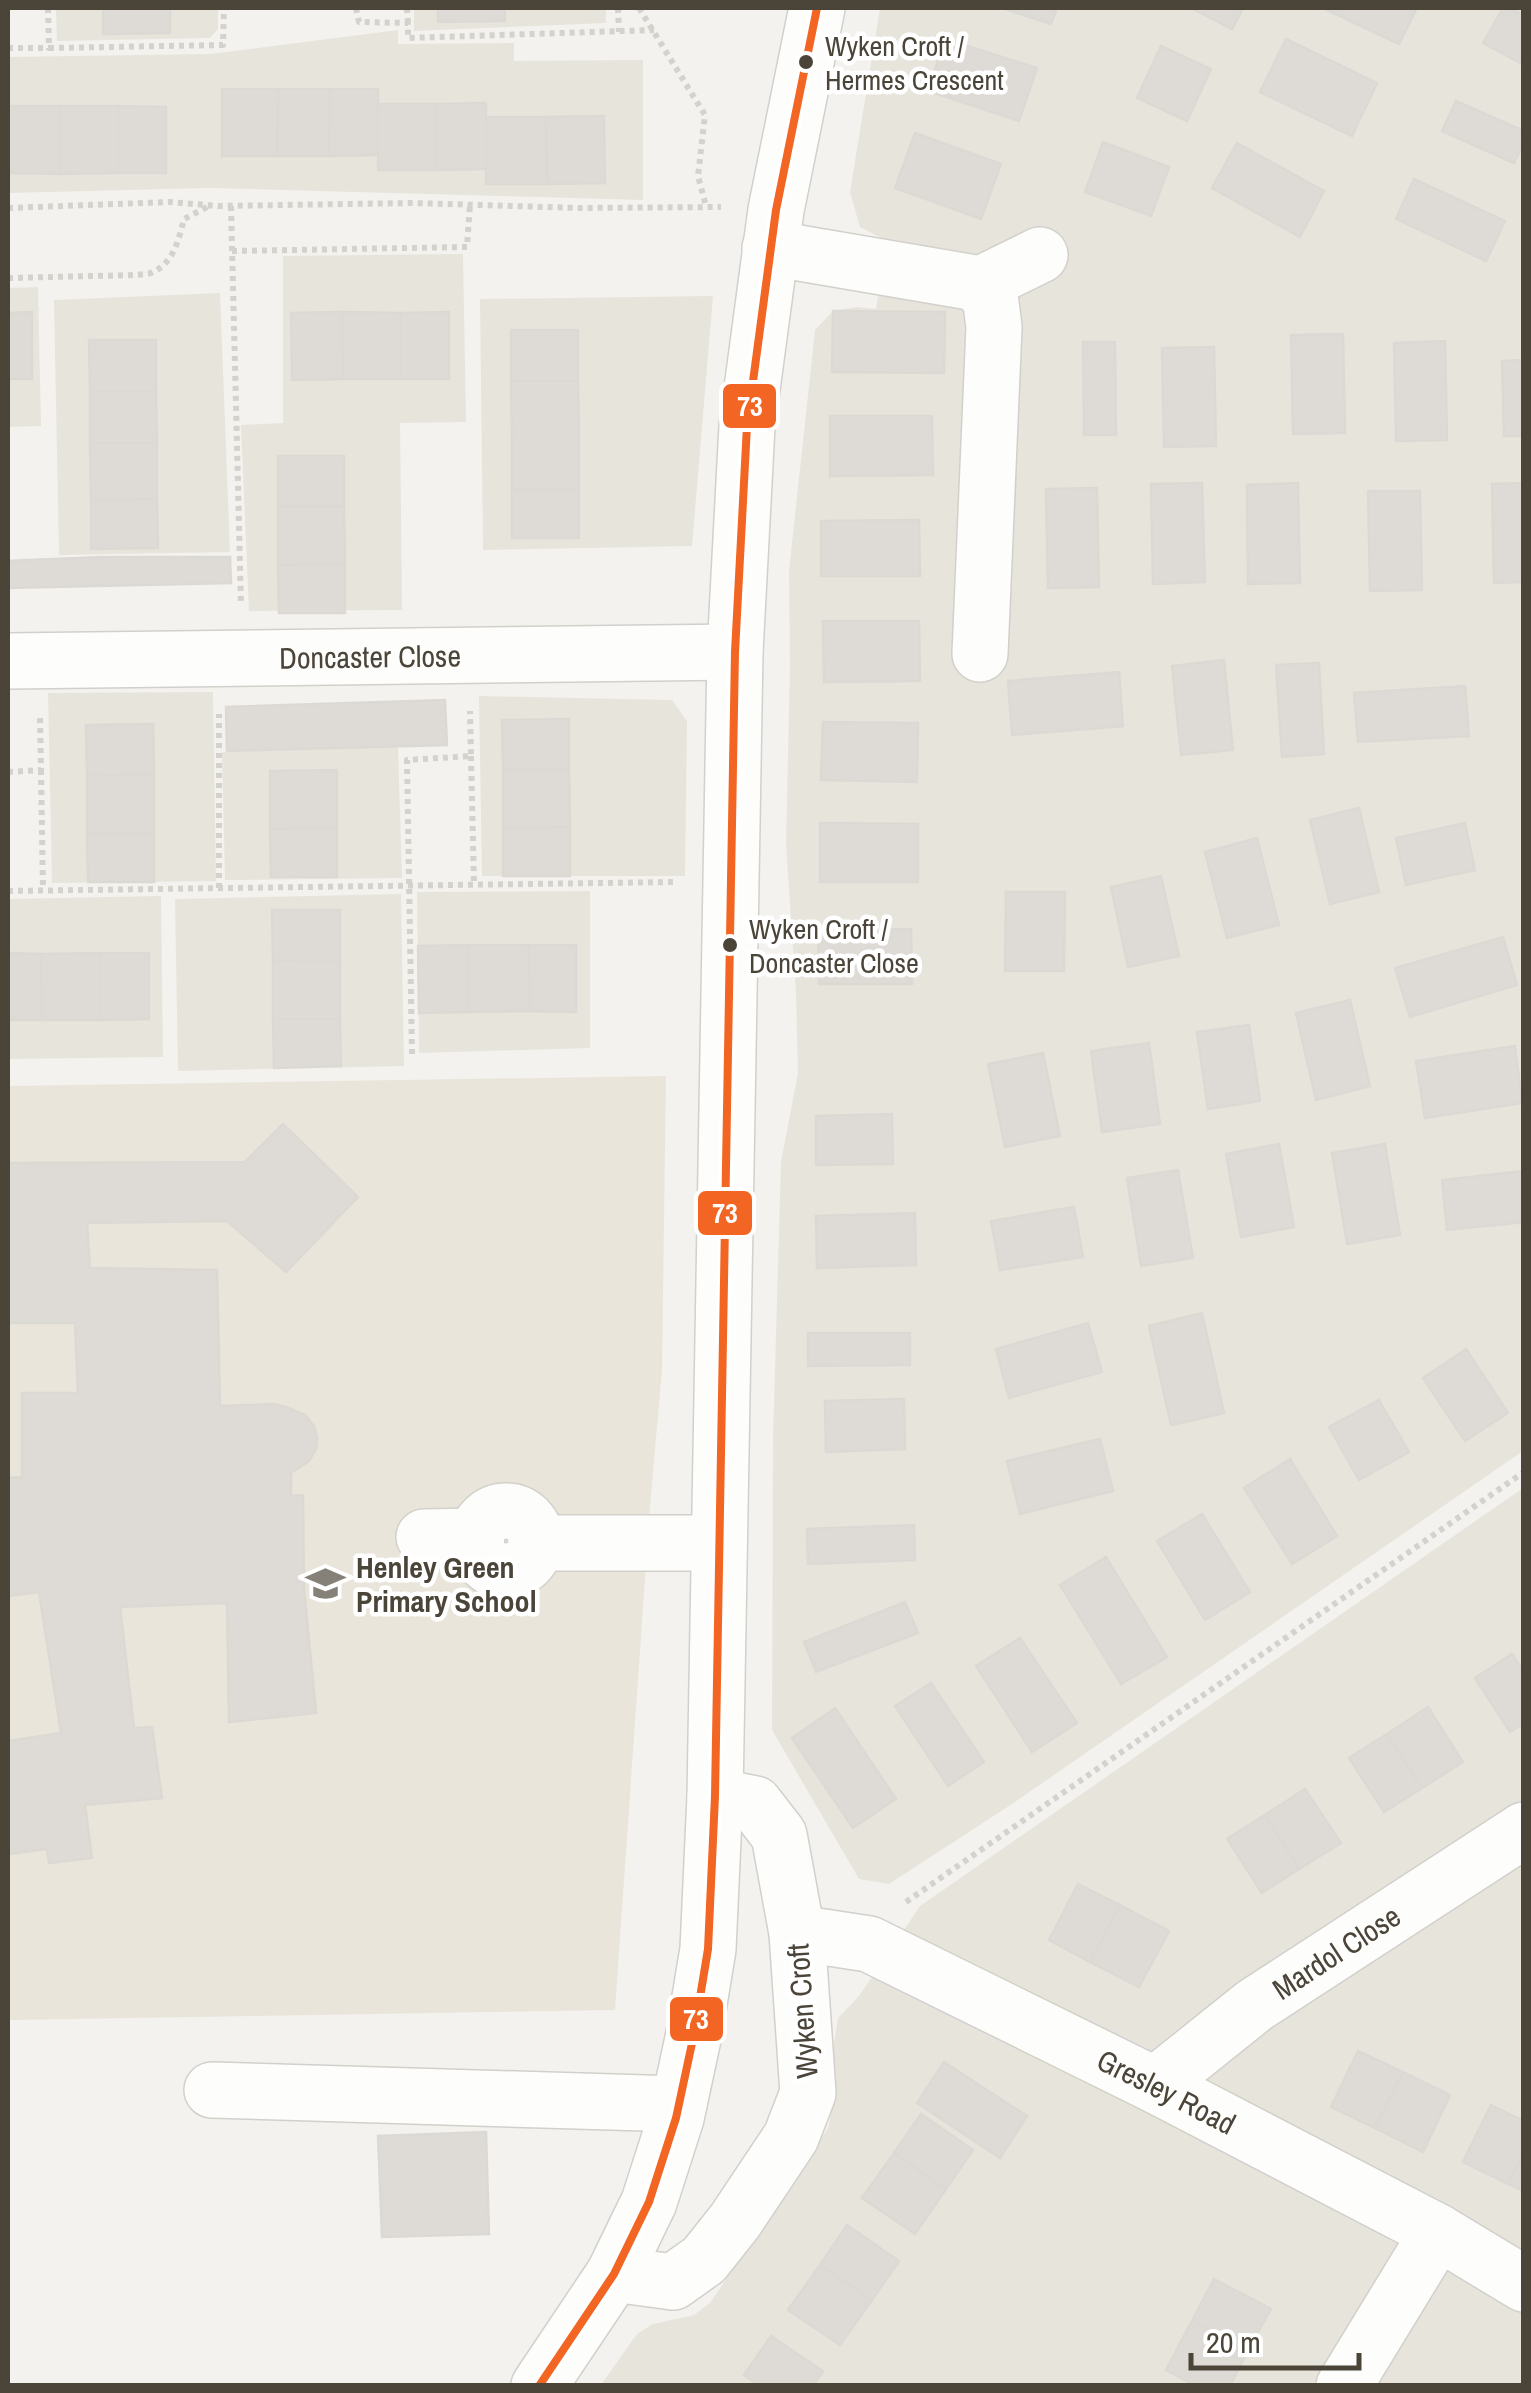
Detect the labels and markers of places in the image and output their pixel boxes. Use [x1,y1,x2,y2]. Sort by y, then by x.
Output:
place label: Wyken Croft / Hermes Crescent [825,27,1004,99]
marker: Wyken Croft / Hermes Crescent [796,52,816,72]
place label: Wyken Croft / Doncaster Close [749,910,919,982]
marker: Wyken Croft / Doncaster Close [720,935,740,955]
place label: Henley Green Primary School [356,1547,536,1621]
school or university icon: Henley Green Primary School [305,1563,347,1605]

